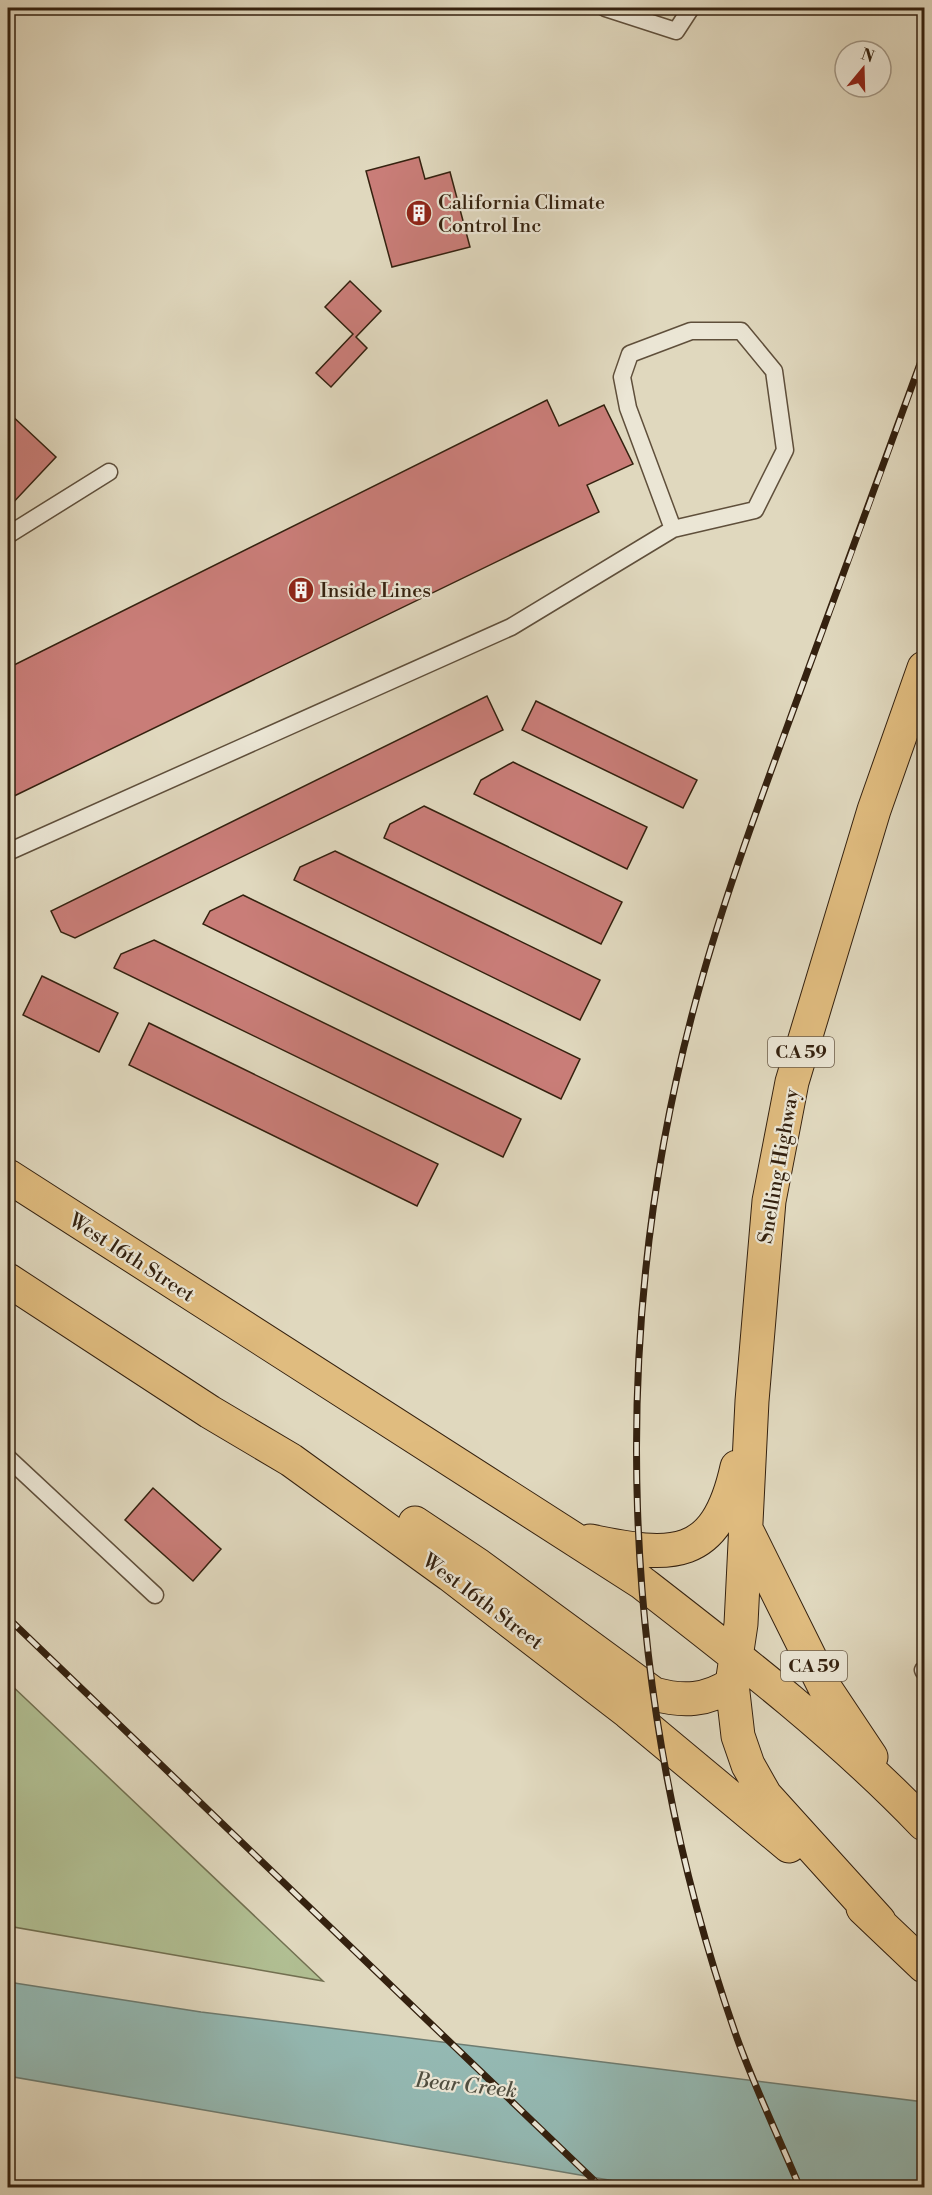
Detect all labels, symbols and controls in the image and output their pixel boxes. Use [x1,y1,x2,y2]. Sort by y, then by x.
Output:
north arrow [833,39,893,99]
text: N [858,44,877,67]
place label: California Climate Control Inc [438,191,605,239]
building icon: California Climate Control Inc [404,198,434,228]
building icon: Inside Lines [286,575,316,605]
place label: Inside Lines [320,579,431,604]
road number: CA 59 [768,1037,834,1067]
street label: Snelling Highway [754,1087,805,1246]
street label: West 16th Street [63,1208,199,1308]
street label: West 16th Street [416,1548,547,1656]
road number: CA 59 [781,1651,847,1681]
water label: Bear Creek [413,2068,518,2104]

